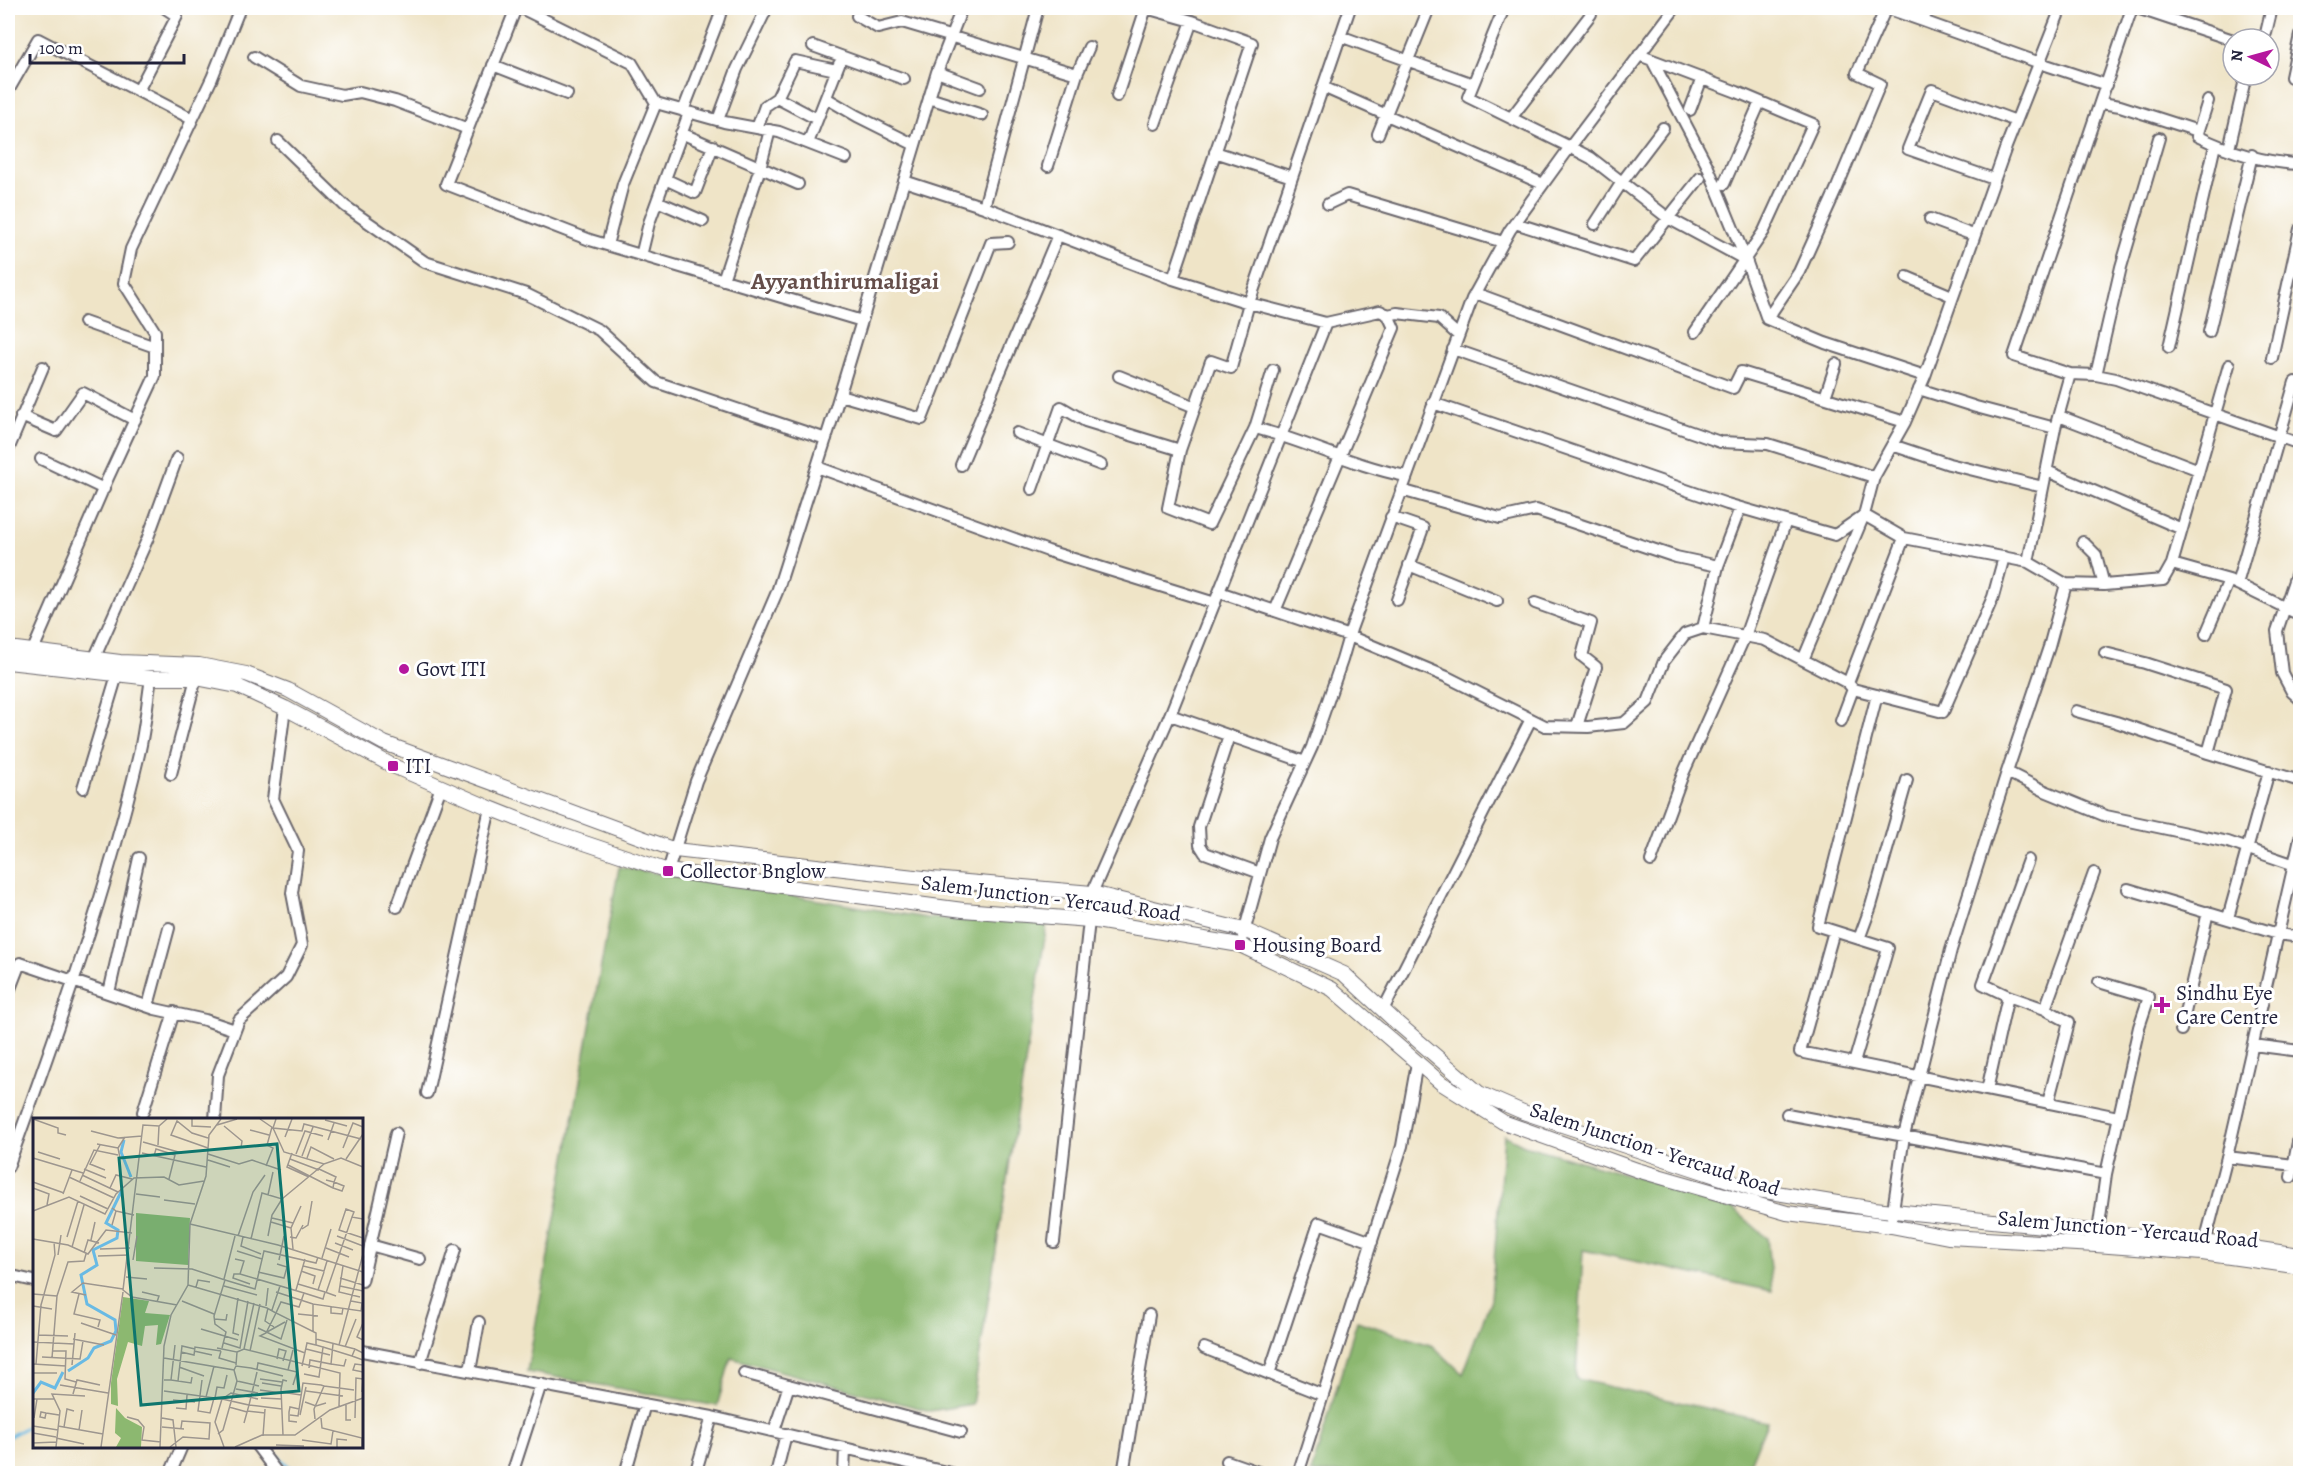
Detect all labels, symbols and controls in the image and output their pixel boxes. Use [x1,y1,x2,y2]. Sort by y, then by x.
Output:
scale bar [30,27,184,65]
north arrow [2221,27,2281,87]
text: 100 m [39,36,83,60]
text: N [2226,49,2249,63]
district label: Ayyanthirumaligai [750,265,939,297]
place label: Govt ITI [416,655,486,683]
marker: Govt ITI [397,662,411,676]
place label: ITI [405,752,431,780]
marker: ITI [386,759,400,773]
place label: Collector Bnglow [680,857,826,885]
marker: Collector Bnglow [661,864,675,878]
street label: Salem Junction - Yercaud Road [919,868,1183,928]
place label: Housing Board [1252,931,1382,959]
marker: Housing Board [1233,938,1247,952]
place label: Sindhu Eye Care Centre [2176,979,2278,1031]
marker: Sindhu Eye Care Centre [2153,996,2171,1014]
street label: Salem Junction - Yercaud Road [1526,1095,1784,1203]
inset map [33,1118,363,1448]
street label: Salem Junction - Yercaud Road [1996,1204,2260,1254]

